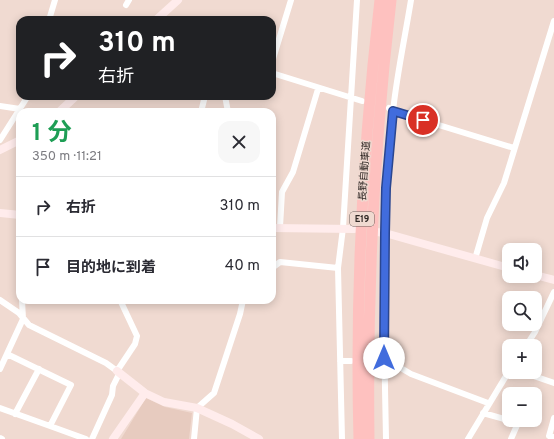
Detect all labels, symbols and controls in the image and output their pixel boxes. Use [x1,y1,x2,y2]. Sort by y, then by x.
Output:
text: 310 m [98,26,176,62]
icon: right [32,32,84,84]
text: 右折 [98,66,134,89]
pin [406,103,440,137]
icon: arrive [412,109,434,131]
text: 1 分 [32,119,72,149]
button: close [218,121,260,163]
street label: 長野自動車道 [356,141,374,201]
text: 350 m · 11:21 [32,149,102,165]
icon: right [32,196,54,218]
text: 310 m [220,197,260,216]
text: 右折 [66,199,96,218]
road number: E19 [350,212,374,226]
map controls [502,243,542,427]
button: sound [502,243,542,283]
icon: arrive [32,256,54,278]
text: 40 m [225,257,260,276]
text: 目的地に到着 [66,259,156,278]
button: search [502,291,542,331]
position arrow [363,337,405,379]
button: + [502,339,542,379]
button: − [502,387,542,427]

